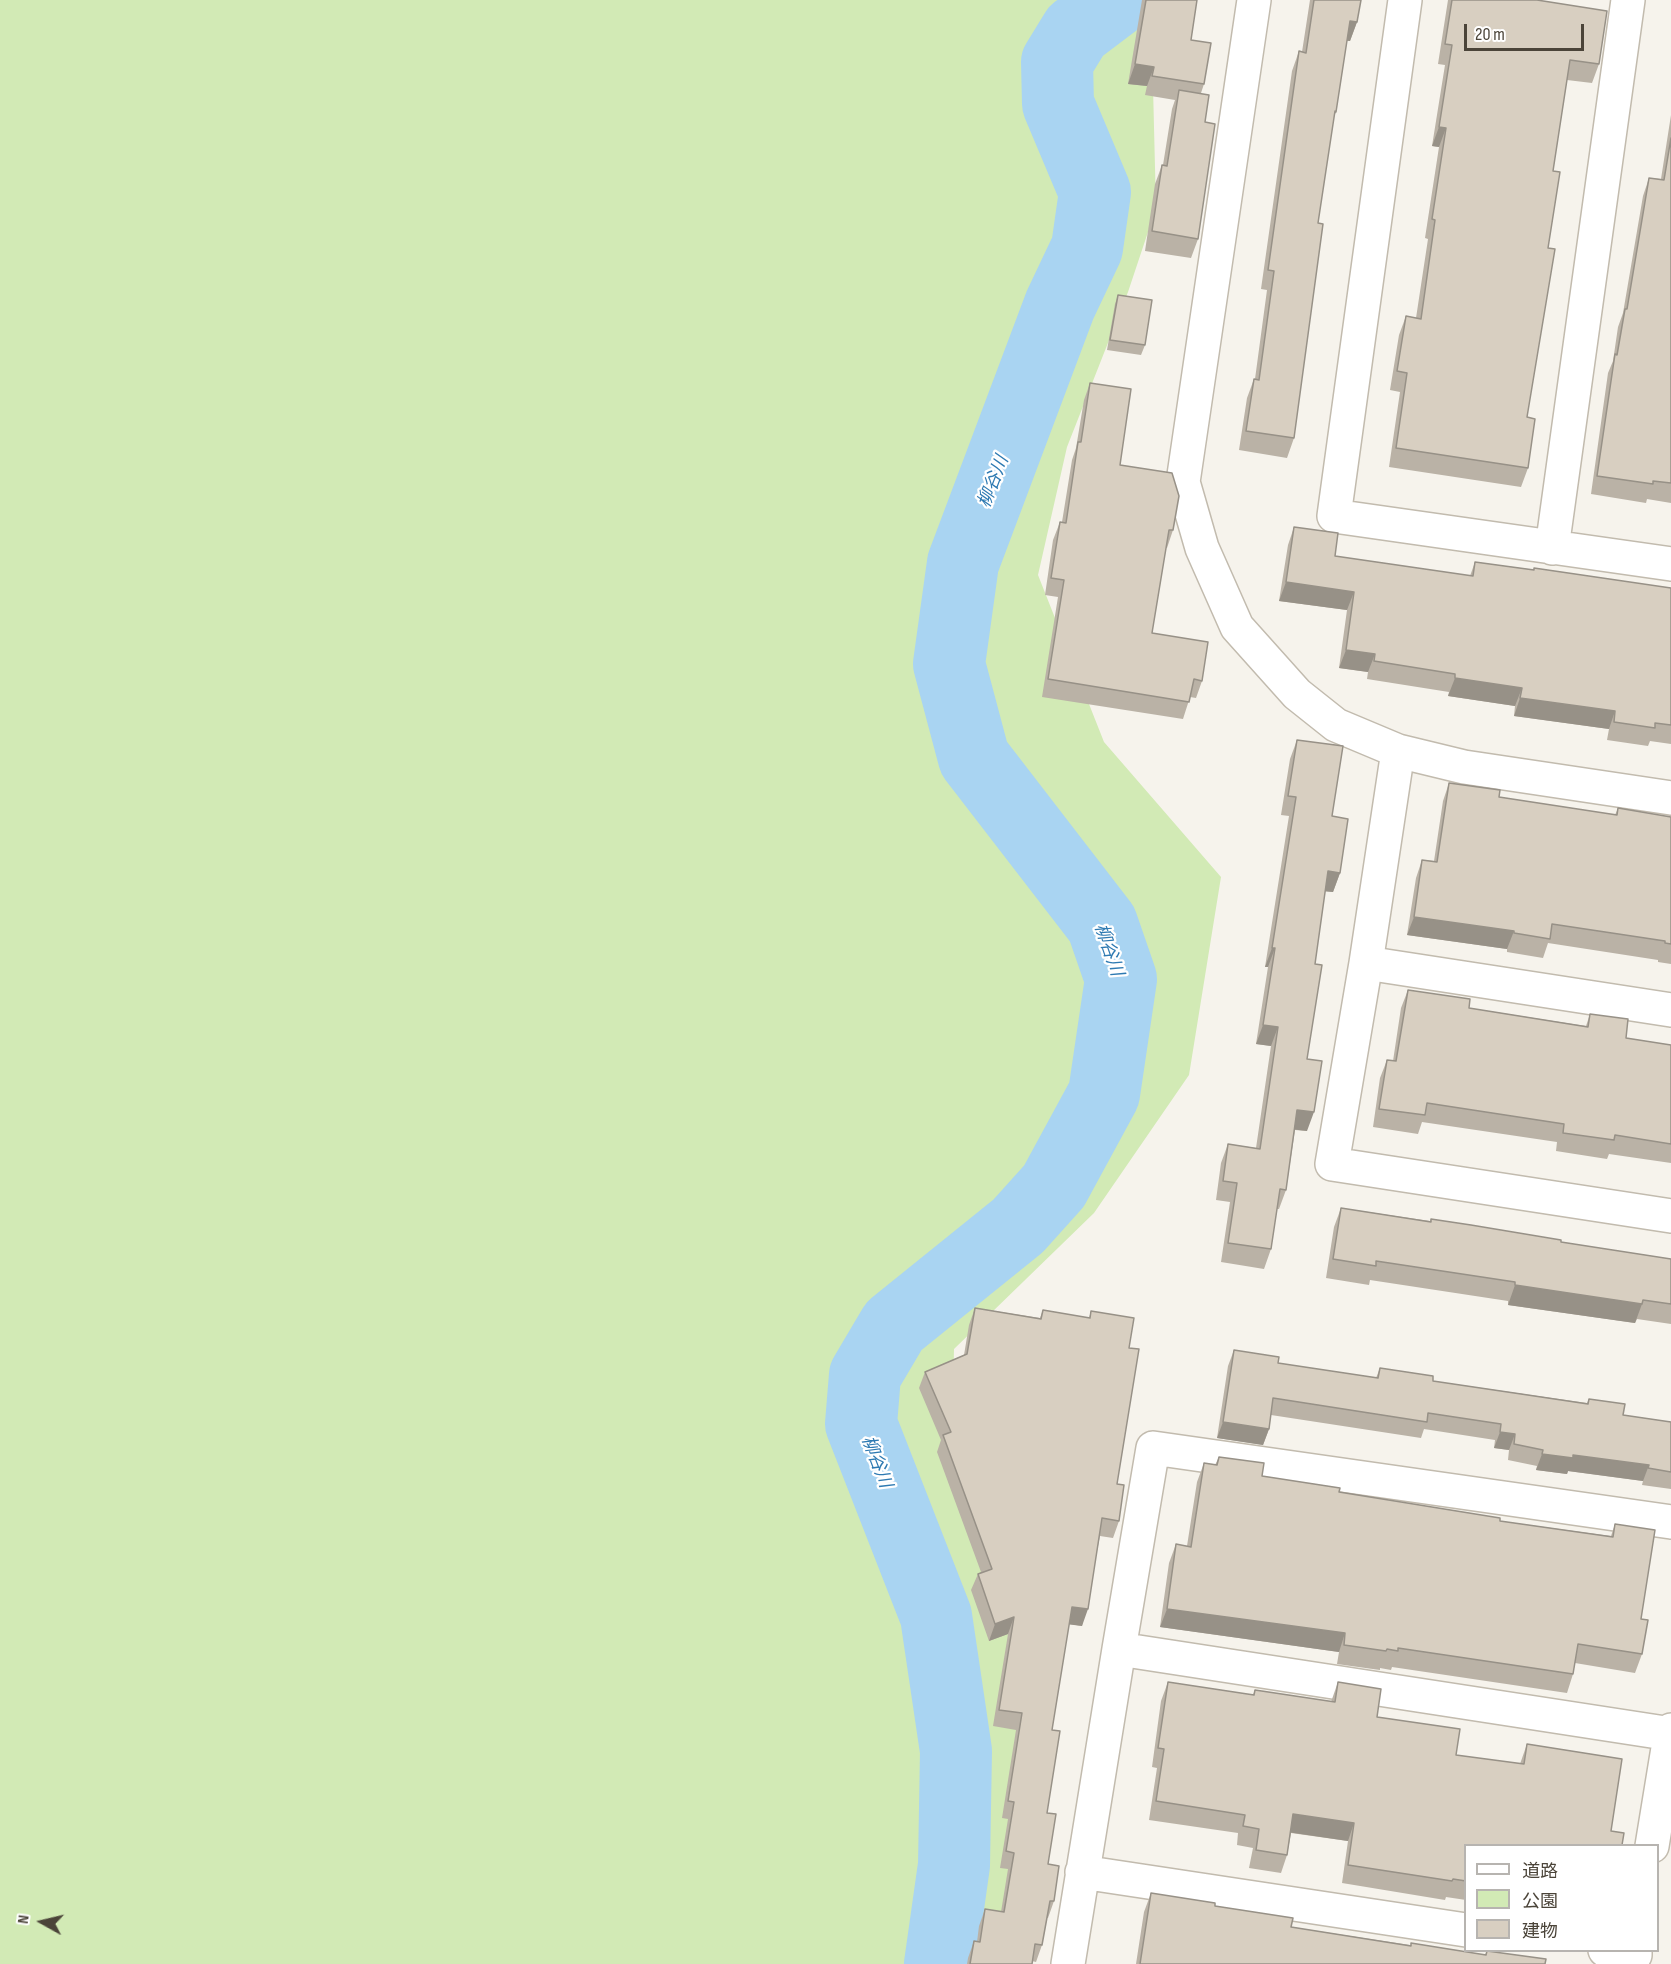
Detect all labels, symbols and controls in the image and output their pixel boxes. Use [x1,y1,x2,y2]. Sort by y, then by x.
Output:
scale bar [1467,12,1587,50]
text: 20 m [1475,24,1505,45]
water label: 柳谷川 [974,453,1014,511]
water label: 柳谷川 [1089,921,1127,979]
water label: 柳谷川 [856,1433,896,1491]
legend [1464,1844,1659,1952]
text: 道路 [1522,1861,1558,1882]
text: 公園 [1522,1891,1558,1912]
north arrow [12,1892,72,1952]
text: N [14,1914,34,1925]
text: 建物 [1522,1921,1558,1942]

